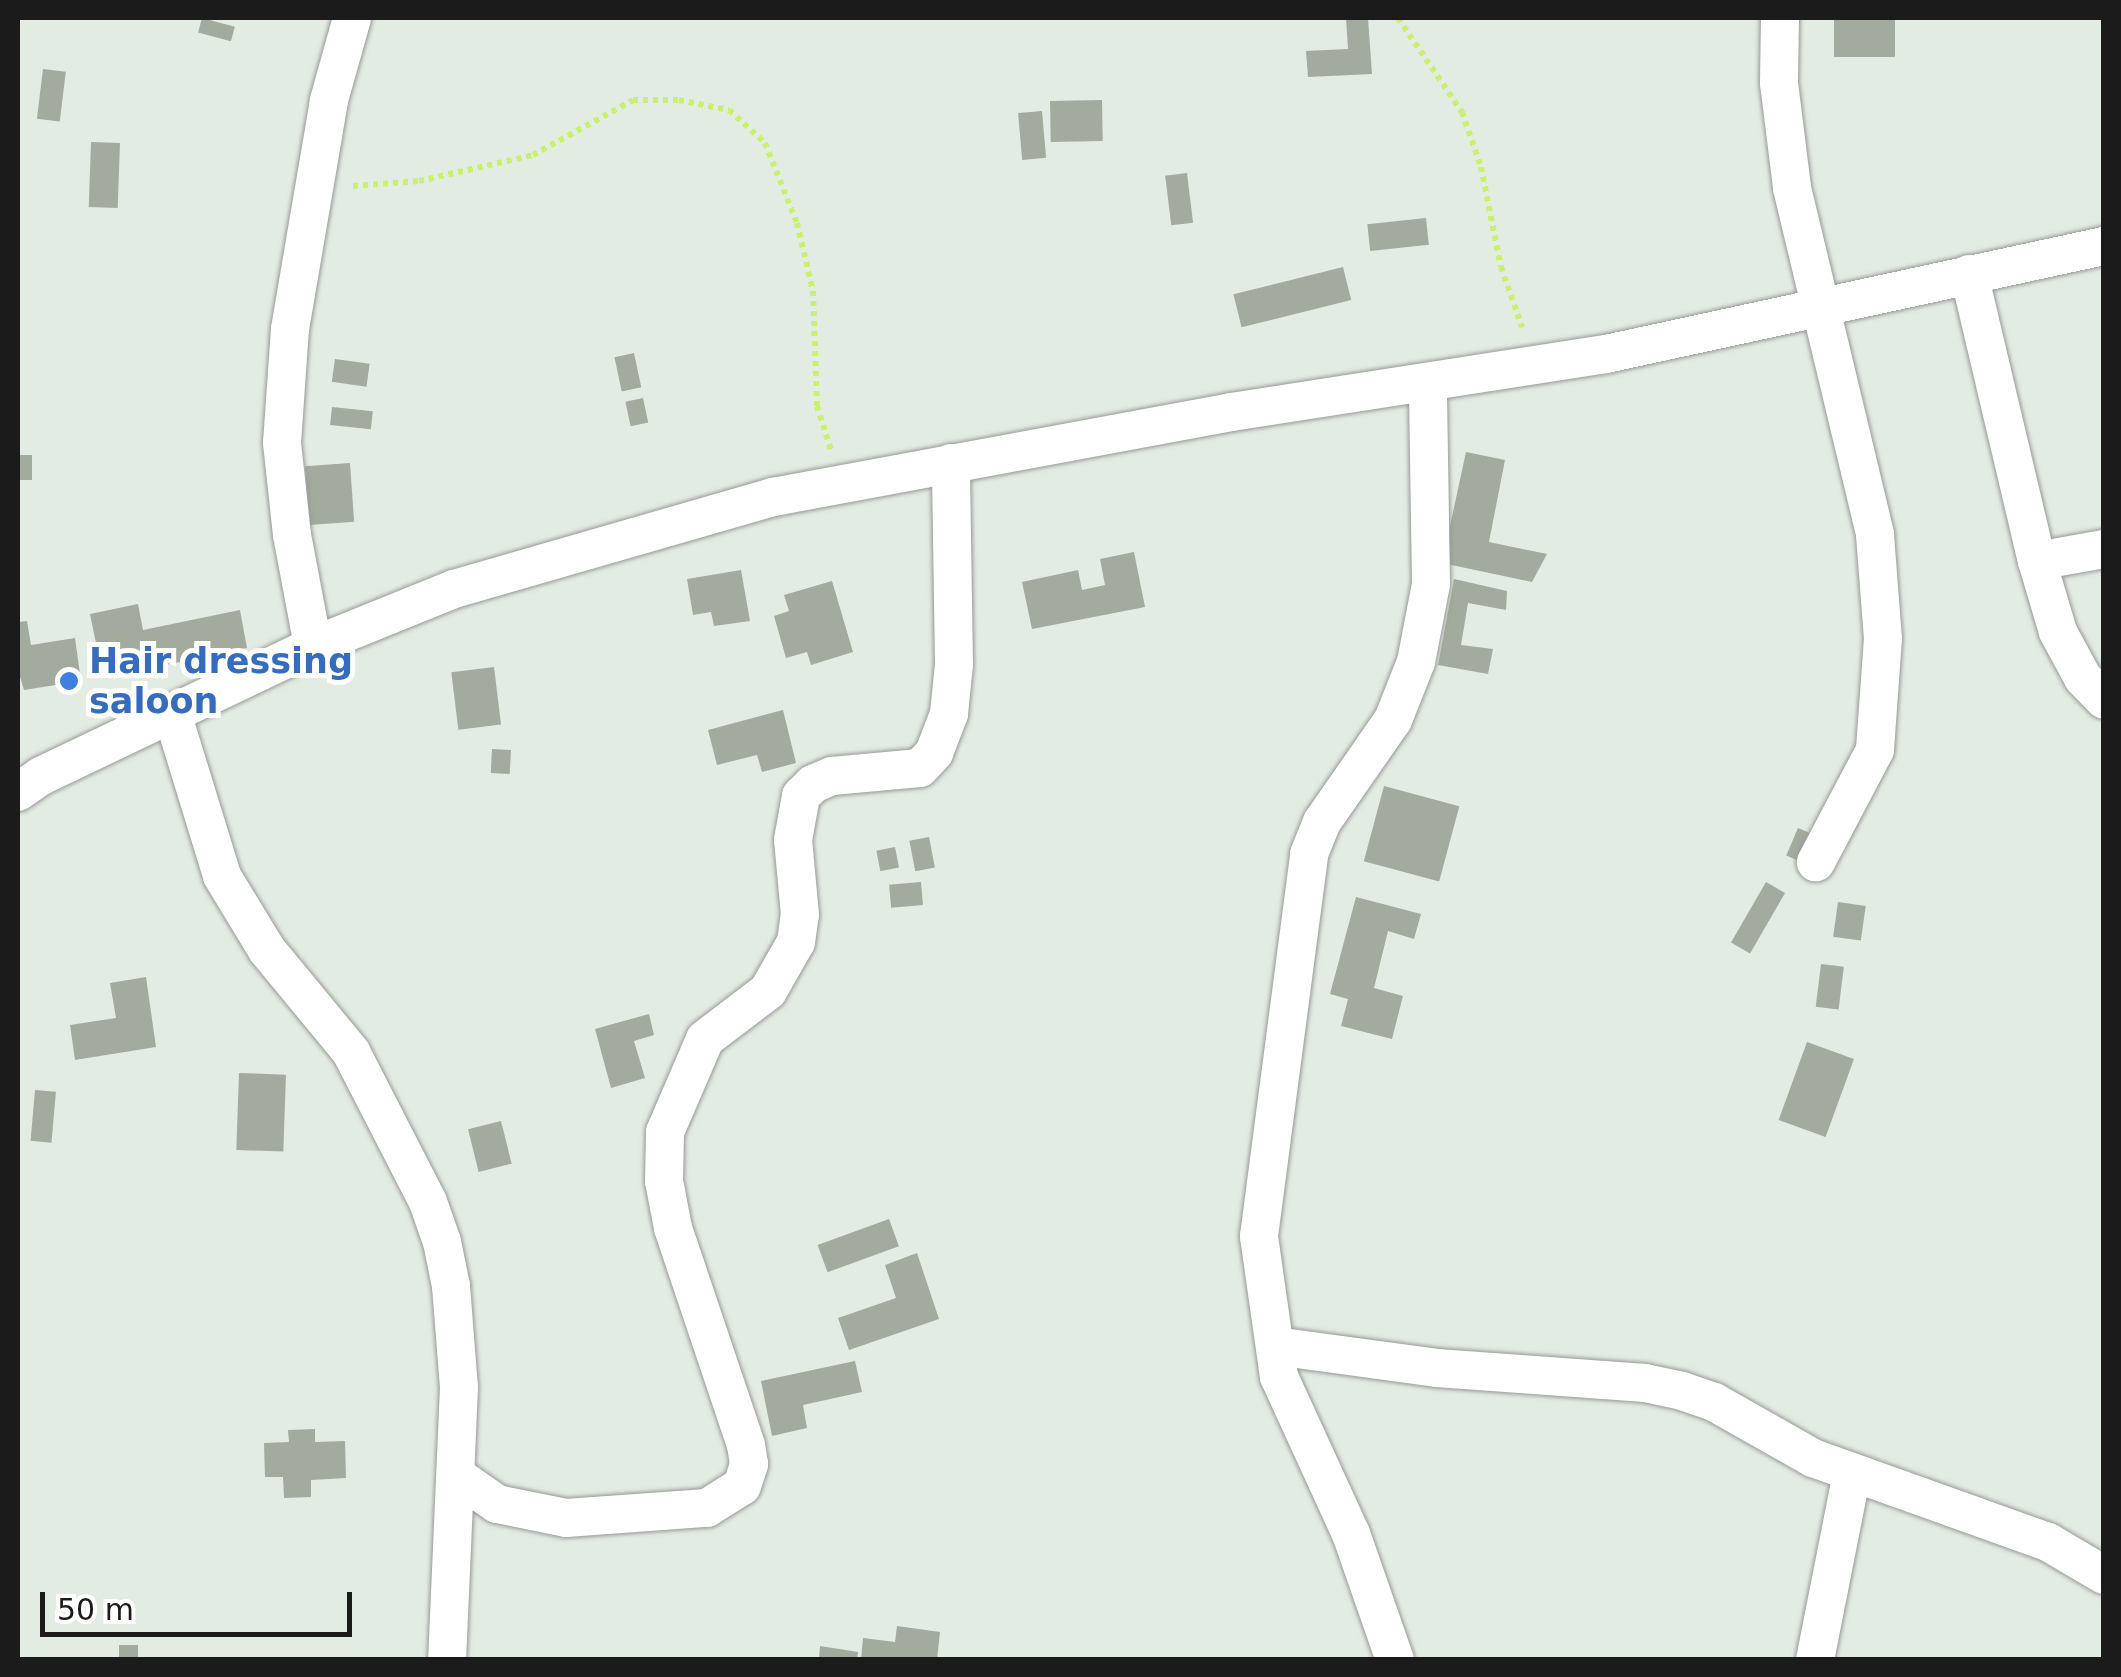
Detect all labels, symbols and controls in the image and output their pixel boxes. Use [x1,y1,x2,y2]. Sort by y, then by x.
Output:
place label: Hair dressing saloon [89,640,353,722]
marker: Hair dressing saloon [58,670,80,692]
scale bar [45,1572,358,1634]
text: 50 m [57,1592,134,1627]

